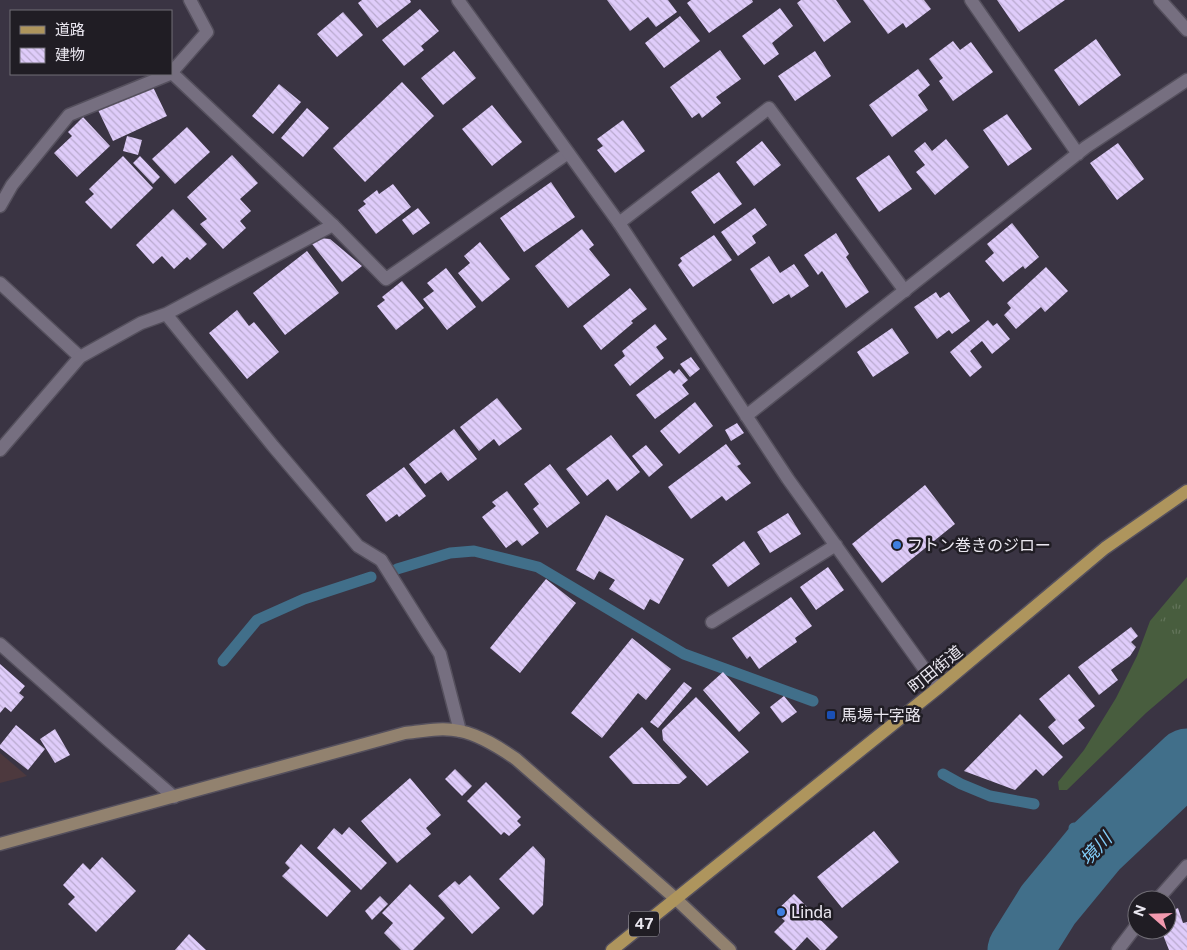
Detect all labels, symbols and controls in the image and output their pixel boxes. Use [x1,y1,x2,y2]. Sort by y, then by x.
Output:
legend [10,10,172,75]
text: 道路 [55,21,85,38]
text: 建物 [55,46,85,63]
place label: フトン巻きのジロー [907,536,1051,555]
marker: フトン巻きのジロー [891,539,903,551]
street label: 町田街道 [904,642,966,697]
place label: 馬場十字路 [841,706,921,725]
marker: 馬場十字路 [825,709,837,721]
water label: 境川 [1076,827,1117,869]
north arrow [1127,890,1177,940]
place label: Linda [791,903,832,922]
text: N [1130,903,1149,918]
marker: Linda [775,906,787,918]
road number: 47 [629,912,659,936]

